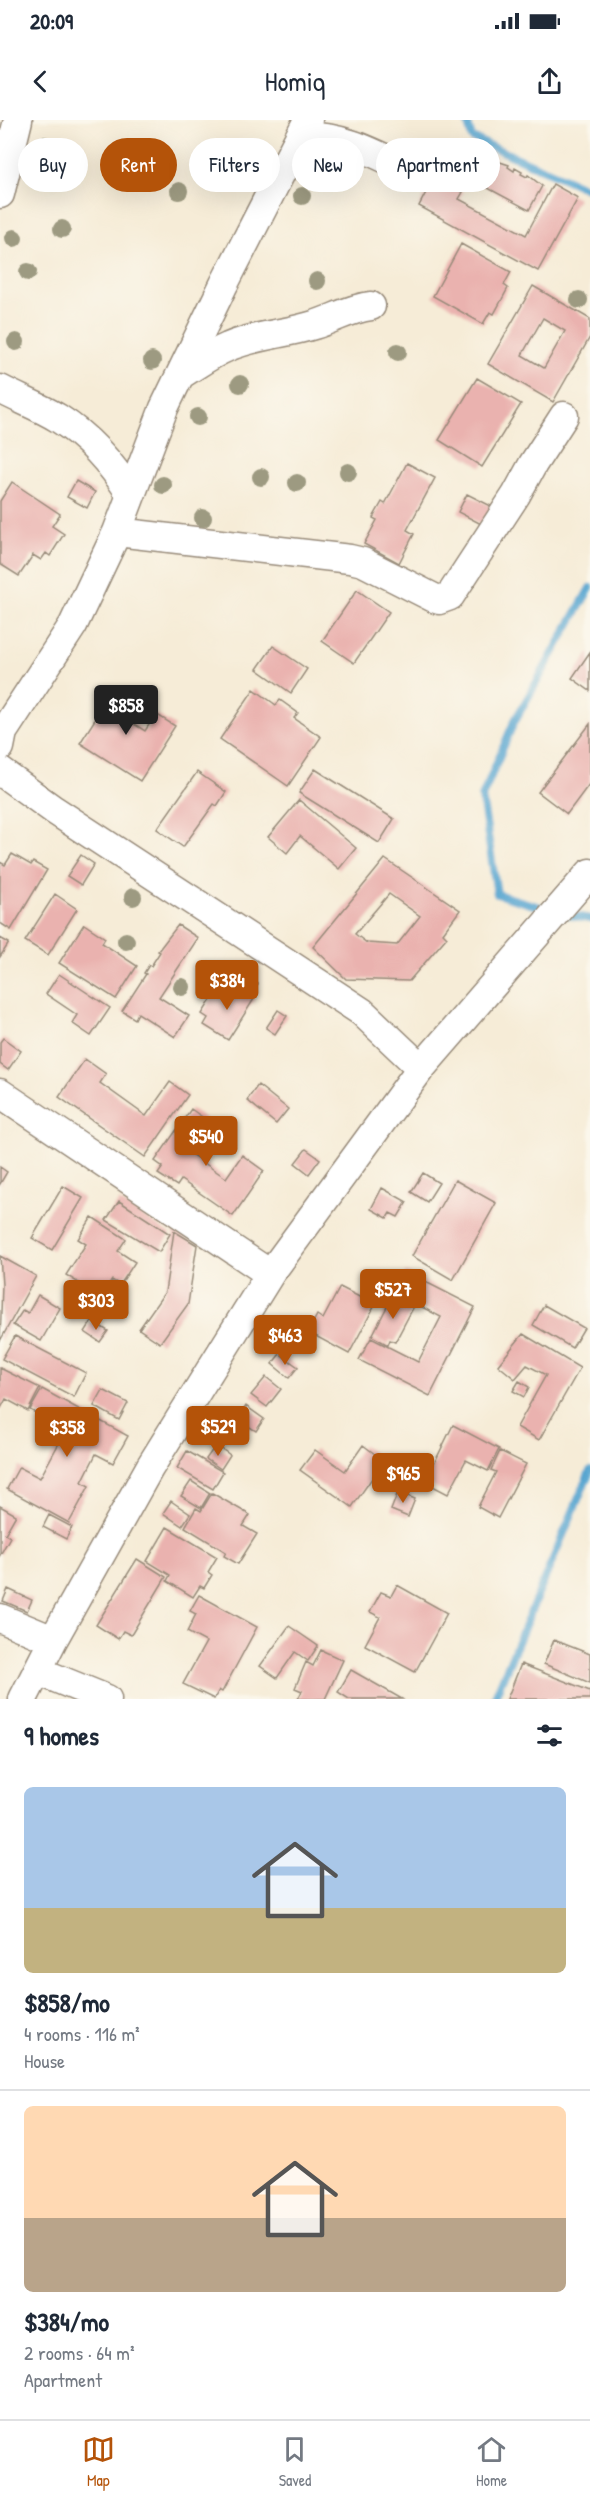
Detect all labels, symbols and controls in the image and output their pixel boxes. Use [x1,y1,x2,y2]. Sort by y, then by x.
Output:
text: 20:09 [30,6,73,36]
text: Homiq [265,63,325,99]
icon: back [24,65,57,98]
icon: share [533,65,566,98]
chip: Buy [18,138,88,192]
chip: Rent [100,138,177,192]
chip: Filters [189,138,280,192]
chip: New [292,138,364,192]
chip: Apartment [376,138,500,192]
pin: $858 [90,685,162,736]
text: $858 [108,691,144,718]
pin: $384 [191,960,263,1011]
text: $384 [209,966,245,993]
pin: $540 [170,1116,242,1167]
text: $540 [188,1122,224,1149]
pin: $527 [357,1269,429,1320]
text: $527 [374,1275,412,1302]
pin: $303 [60,1280,132,1331]
text: $303 [77,1286,115,1313]
pin: $463 [249,1315,321,1366]
text: $463 [268,1321,302,1348]
pin: $529 [182,1406,254,1457]
pin: $358 [31,1407,103,1458]
text: $529 [200,1412,236,1439]
text: $358 [49,1413,85,1440]
pin: $965 [367,1453,439,1504]
text: $965 [386,1459,420,1486]
text: 9 homes [24,1718,99,1753]
icon: filters [533,1719,566,1752]
icon: home [241,1826,349,1934]
text: $858/mo [24,1985,110,2020]
text: 4 rooms · 116 m² [24,2020,140,2047]
text: House [24,2047,65,2074]
icon: home [241,2145,349,2253]
text: $384/mo [24,2304,109,2339]
text: 2 rooms · 64 m² [24,2339,135,2366]
text: Apartment [24,2366,102,2393]
tab: Map [82,2433,115,2491]
tab: Saved [278,2433,311,2491]
tab: Home [475,2433,508,2491]

